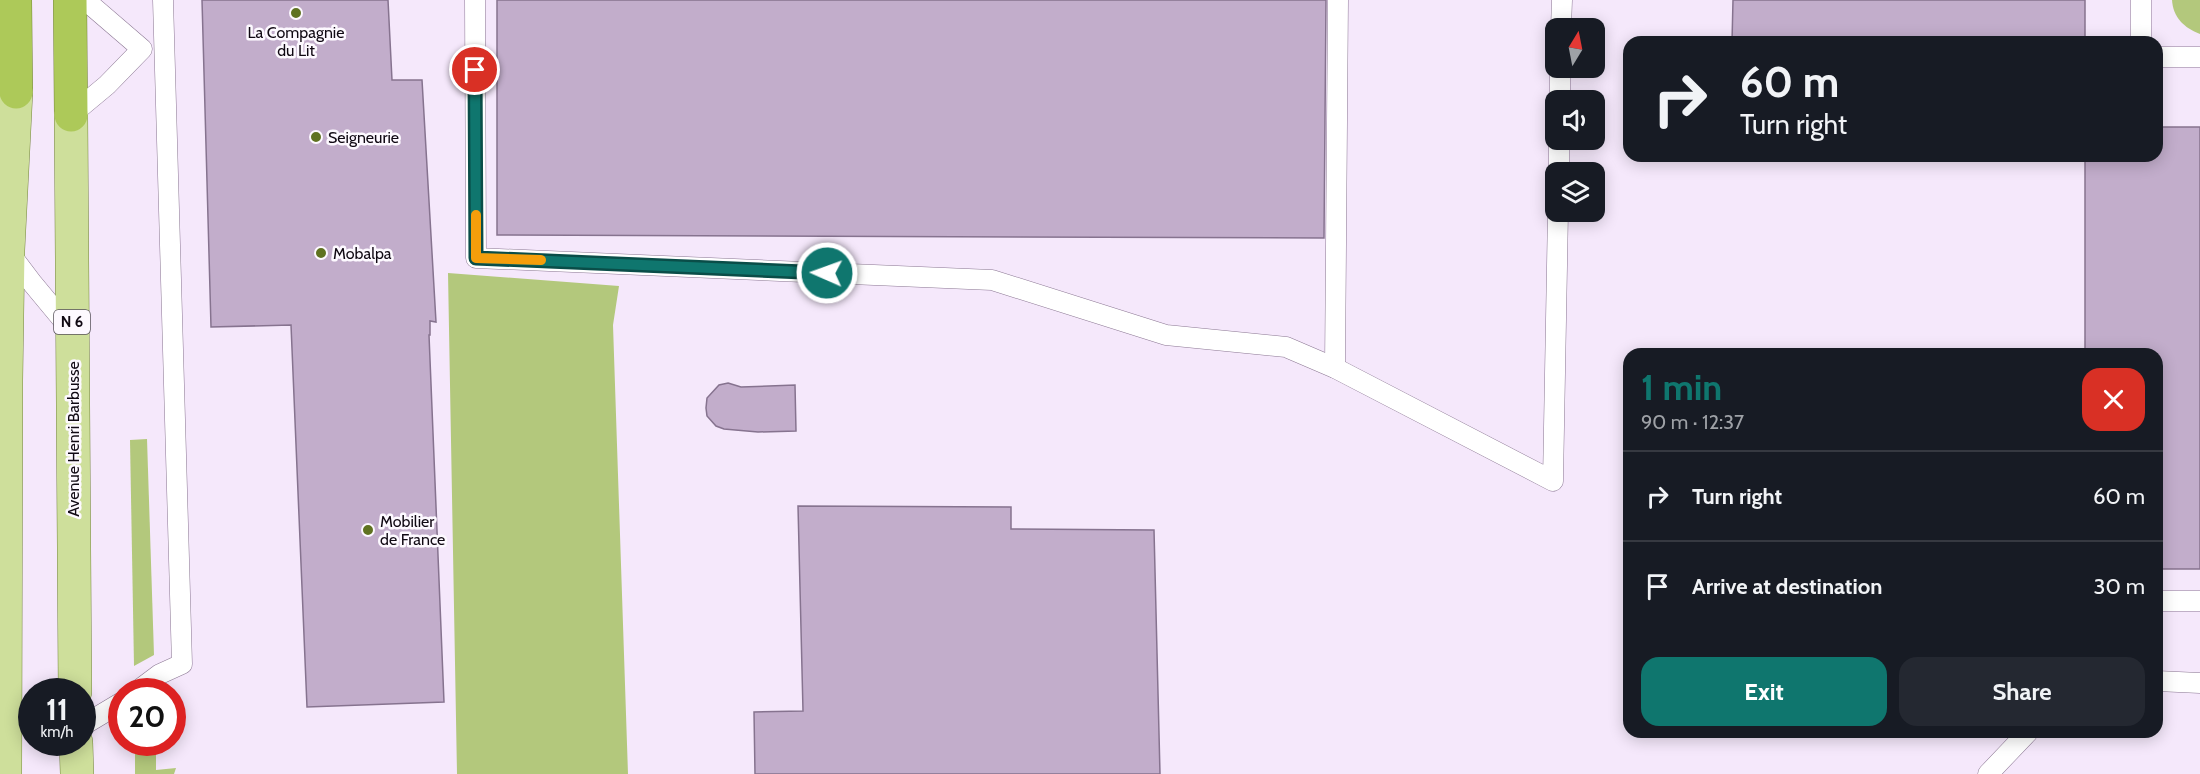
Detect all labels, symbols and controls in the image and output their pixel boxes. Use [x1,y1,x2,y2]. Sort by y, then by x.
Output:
marker: La Compagnie du Lit [289,6,303,20]
north arrow [1545,18,1605,78]
map controls [1545,18,1605,222]
place label: La Compagnie du Lit [248,23,344,60]
pin [449,44,500,95]
icon: arrive [458,53,491,86]
text: 60 m [1740,56,1839,108]
icon: right [1641,60,1719,138]
button: sound [1545,90,1605,150]
text: Turn right [1740,108,1847,141]
place label: Seigneurie [328,128,399,147]
marker: Seigneurie [309,130,323,144]
button: layers [1545,162,1605,222]
position arrow [795,241,859,305]
place label: Mobalpa [333,244,392,263]
marker: Mobalpa [314,246,328,260]
road number: N 6 [54,310,90,334]
street label: Avenue Henri Barbusse [64,361,83,517]
text: 1 min [1641,365,1722,409]
button: close [2082,368,2145,431]
text: 90 m · 12:37 [1641,410,1744,434]
icon: right [1641,480,1674,513]
text: Turn right [1692,483,1782,510]
text: 60 m [2093,483,2145,510]
place label: Mobilier de France [380,512,445,549]
marker: Mobilier de France [361,523,375,537]
icon: arrive [1641,570,1674,603]
text: Arrive at destination [1692,573,1882,600]
text: 30 m [2093,573,2145,600]
button: Exit [1641,657,1887,726]
button: Share [1899,657,2145,726]
speed limit sign: 20 [108,678,186,756]
text: 11 [46,691,68,728]
text: km/h [41,723,73,741]

